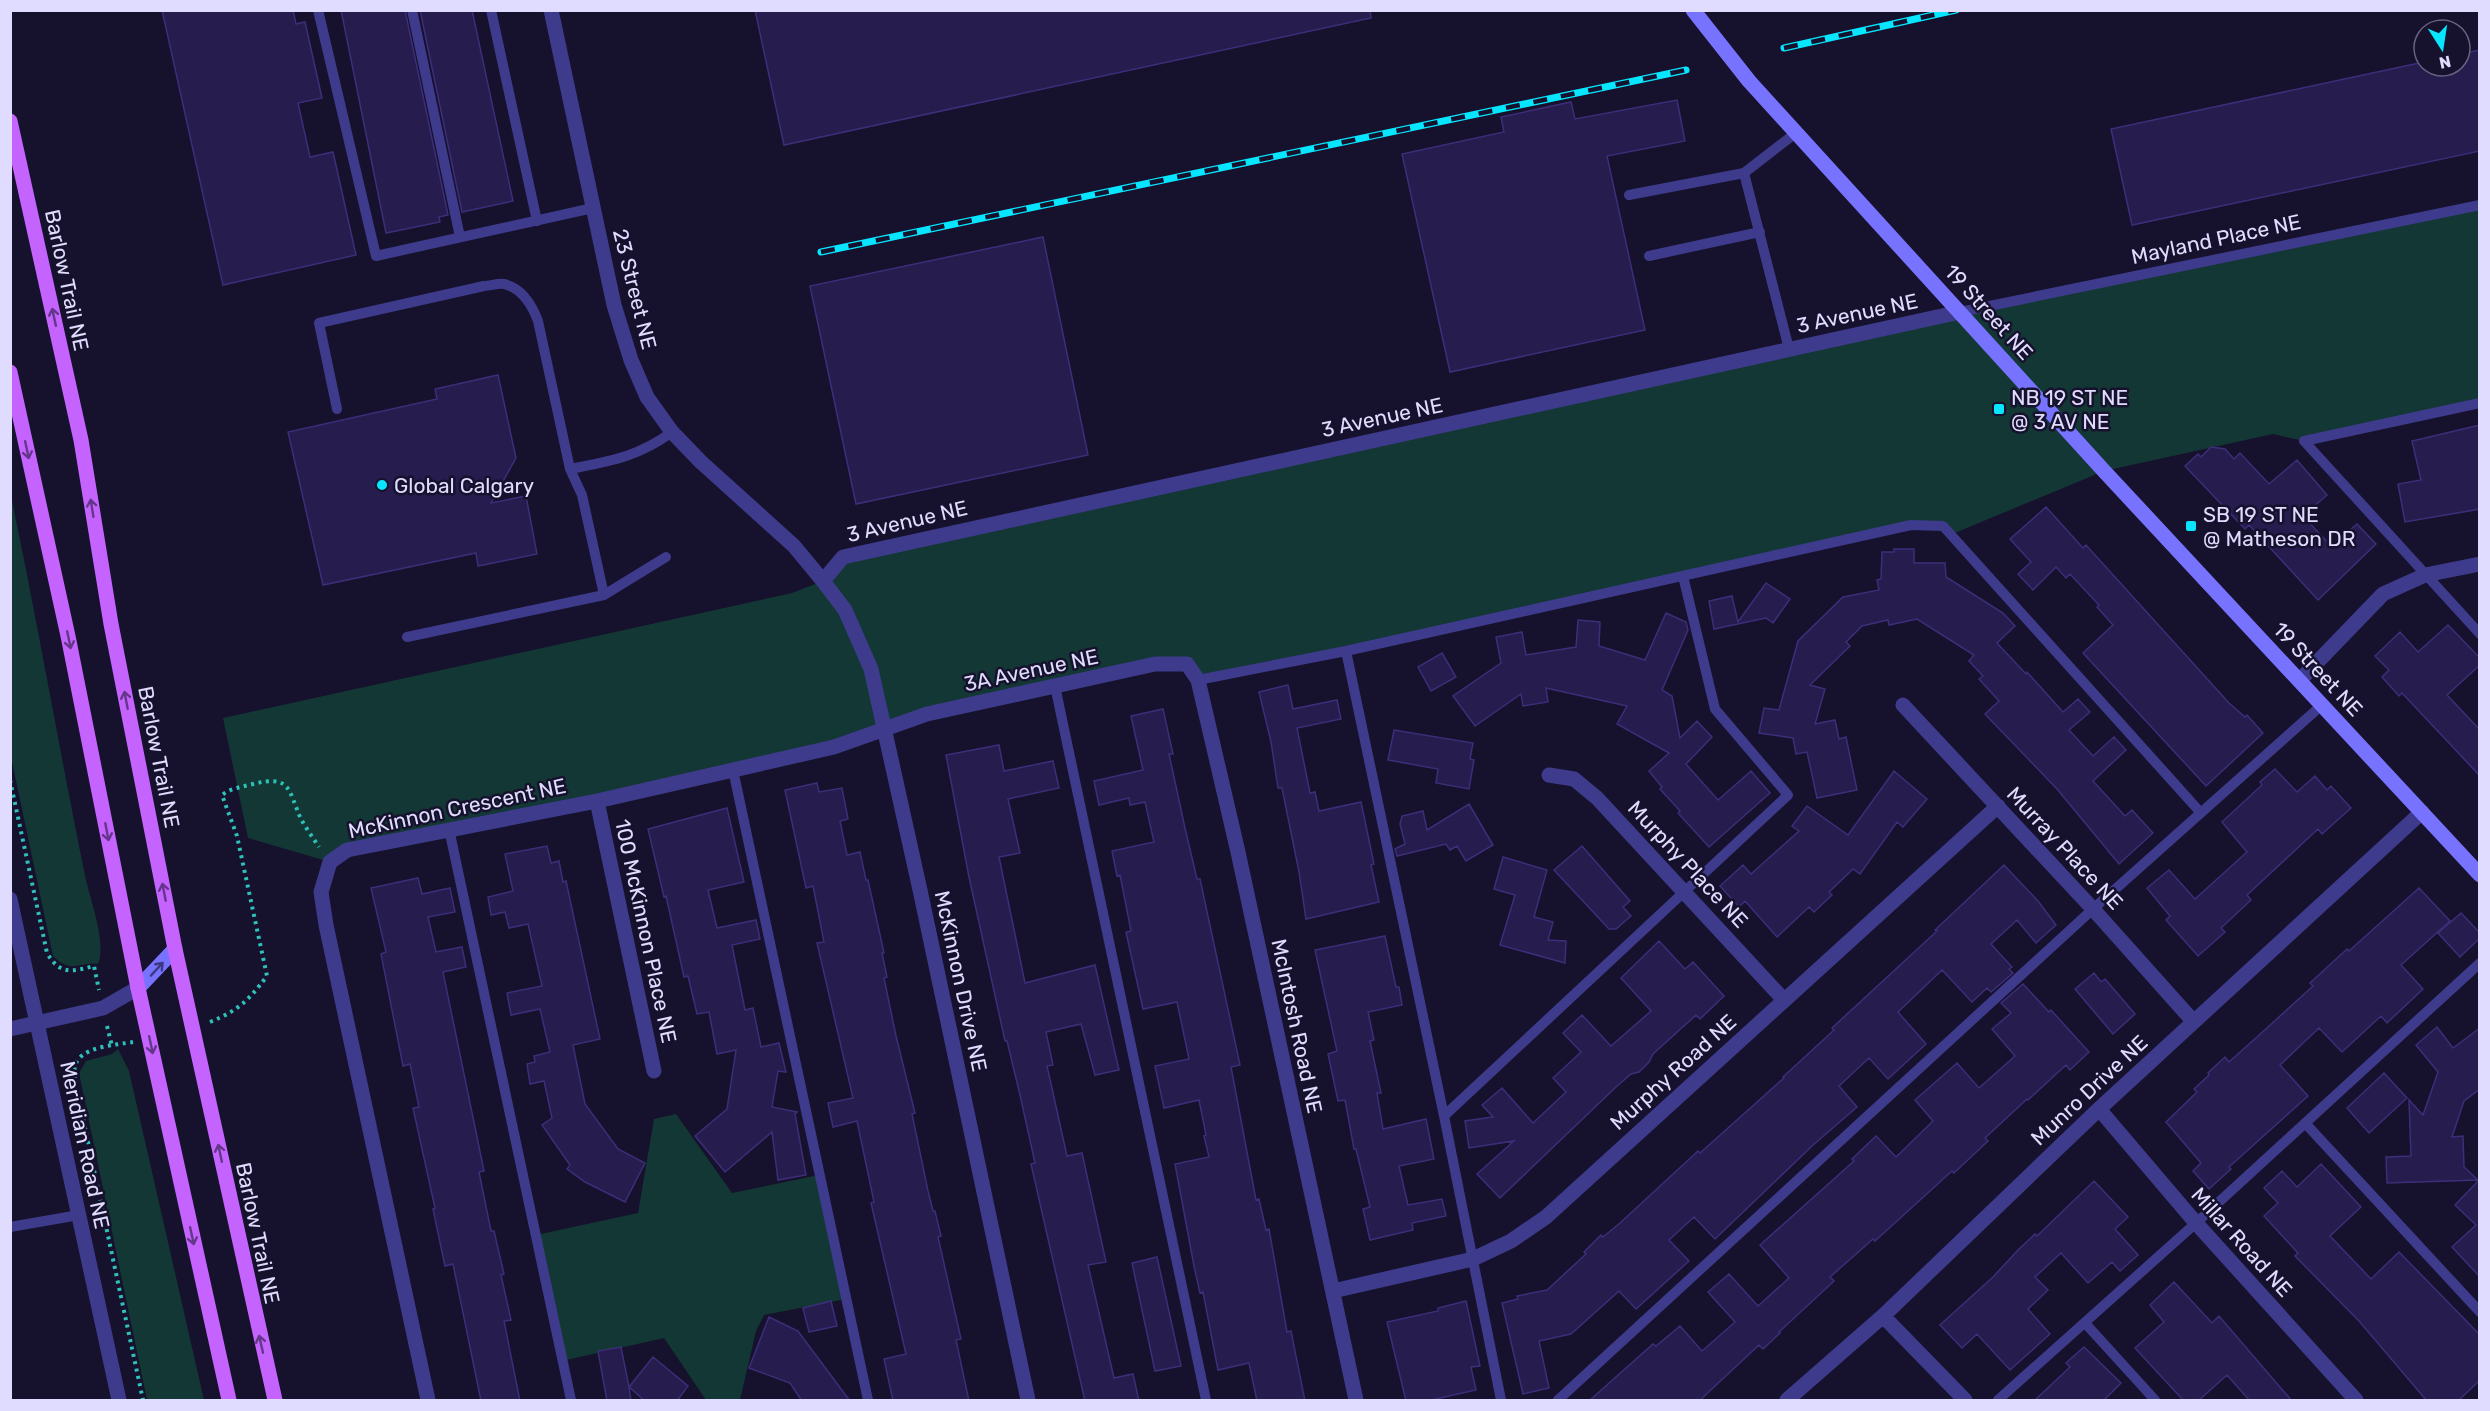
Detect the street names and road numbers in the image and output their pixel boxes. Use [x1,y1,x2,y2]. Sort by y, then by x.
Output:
street label: Barlow Trail NE [40,207,94,353]
street label: Mayland Place NE [2129,209,2303,269]
street label: 23 Street NE [608,226,662,352]
street label: 19 Street NE [1940,259,2038,365]
street label: 3 Avenue NE [1794,288,1920,338]
street label: 3 Avenue NE [1319,392,1445,442]
street label: 3 Avenue NE [844,495,970,547]
street label: 19 Street NE [2268,617,2368,721]
street label: 3A Avenue NE [962,644,1100,696]
street label: Barlow Trail NE [133,684,185,830]
street label: McKinnon Crescent NE [346,773,568,843]
street label: Murray Place NE [2002,781,2128,915]
street label: Murphy Place NE [1623,795,1753,933]
street label: 100 McKinnon Place NE [610,817,682,1045]
street label: McKinnon Drive NE [930,888,992,1074]
street label: McIntosh Road NE [1266,936,1328,1116]
street label: Murphy Road NE [1605,1009,1741,1135]
street label: Munro Drive NE [2026,1030,2152,1150]
street label: Meridian Road NE [55,1059,115,1231]
street label: Barlow Trail NE [231,1160,285,1306]
street label: Millar Road NE [2186,1182,2298,1302]

